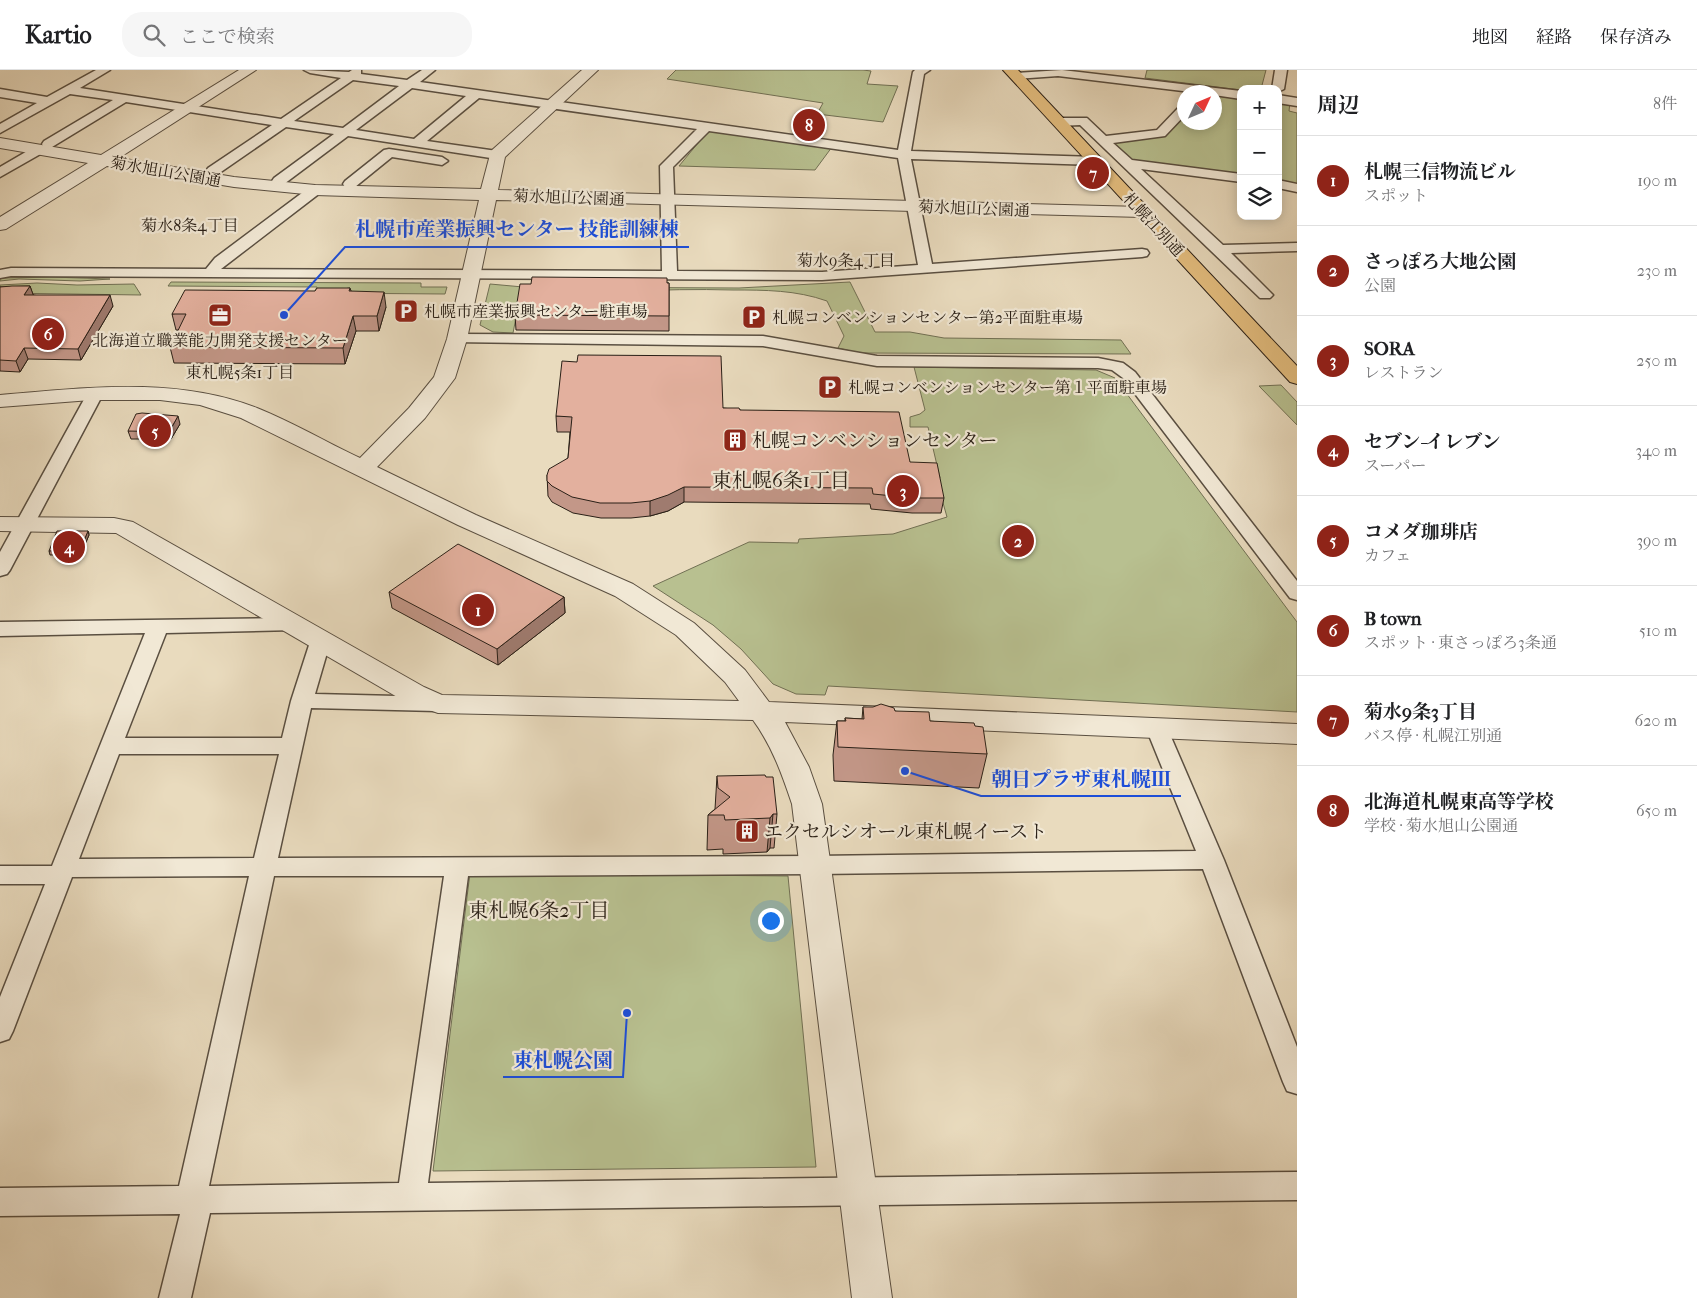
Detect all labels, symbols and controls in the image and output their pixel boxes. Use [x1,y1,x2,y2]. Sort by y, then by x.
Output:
search box [122,12,472,57]
text: Kartio [25,21,92,49]
icon: search [140,21,168,49]
text: ここで検索 [180,26,275,48]
text: 地図 [1472,27,1508,48]
text: 経路 [1536,27,1572,48]
text: 保存済み [1600,27,1672,48]
north arrow [1177,85,1222,130]
map controls [1237,85,1282,220]
button: + [1237,85,1282,130]
text: 周辺 [1317,93,1359,117]
text: 8件 [1653,94,1677,113]
pin: 8 [793,106,825,144]
button: − [1237,130,1282,175]
street label: 菊水旭山公園通 [109,152,223,191]
pin: 7 [1077,154,1109,192]
text: 札幌三信物流ビル [1364,161,1516,183]
text: 1 [1330,171,1336,190]
text: 190 m [1637,171,1677,190]
button: layers [1237,175,1282,220]
street label: 菊水旭山公園通 [513,186,625,209]
text: スポット [1364,186,1428,205]
street label: 札幌江別通 [1119,189,1188,260]
street label: 菊水旭山公園通 [918,197,1030,220]
callout: 札幌市産業振興センター 技能訓練棟 [345,212,689,247]
district label: 菊水8条4丁目 [141,216,239,235]
text: 札幌市産業振興センター 技能訓練棟 [355,218,679,241]
district label: 菊水9条4丁目 [797,251,895,270]
text: さっぽろ大地公園 [1364,251,1516,273]
text: 2 [1329,261,1337,280]
text: 230 m [1637,261,1677,280]
text: 公園 [1364,276,1396,295]
parking icon: 札幌市産業振興センター駐車場 [393,298,419,324]
office icon: 北海道立職業能力開発支援センター [207,302,233,328]
place label: 札幌市産業振興センター駐車場 [424,302,647,321]
parking icon: 札幌コンベンションセンター第2平面駐車場 [741,304,767,330]
place label: 札幌コンベンションセンター第2平面駐車場 [772,308,1083,327]
pin: 6 [32,315,64,353]
place label: 北海道立職業能力開発支援センター [92,331,348,350]
text: SORA [1364,338,1415,360]
text: 3 [1330,351,1336,370]
text: 250 m [1636,351,1677,370]
district label: 東札幌5条1丁目 [186,363,294,382]
text: レストラン [1364,363,1444,382]
parking icon: 札幌コンベンションセンター第１平面駐車場 [817,374,843,400]
place label: 札幌コンベンションセンター第１平面駐車場 [848,378,1167,397]
pin: 5 [139,412,171,450]
building icon: 札幌コンベンションセンター [722,427,748,453]
place label: 札幌コンベンションセンター [752,430,997,452]
text: セブン-イレブン [1364,431,1500,453]
text: 4 [1328,441,1338,460]
text: 340 m [1635,441,1677,460]
text: スーパー [1364,456,1426,475]
district label: 東札幌6条1丁目 [712,469,850,492]
pin: 3 [887,472,919,510]
text: コメダ珈琲店 [1364,521,1478,543]
pin: 2 [1002,522,1034,560]
pin: 4 [53,528,85,566]
text: 5 [1330,531,1336,550]
text: 390 m [1636,531,1677,550]
text: カフェ [1364,546,1411,565]
pin: 1 [462,591,494,629]
text: B town [1364,608,1422,630]
text: 6 [1329,621,1337,640]
text: 510 m [1639,621,1677,640]
text: スポット · 東さっぽろ3条通 [1364,633,1557,652]
text: 菊水9条3丁目 [1364,701,1477,723]
text: 7 [1329,711,1337,730]
text: 620 m [1635,711,1677,730]
text: バス停 · 札幌江別通 [1364,726,1502,745]
callout: 朝日プラザ東札幌Ⅲ [981,761,1181,796]
text: 朝日プラザ東札幌Ⅲ [991,768,1171,791]
text: 北海道札幌東高等学校 [1364,791,1554,813]
text: 8 [1329,801,1337,820]
text: 650 m [1636,801,1677,820]
text: 学校 · 菊水旭山公園通 [1364,816,1518,835]
building icon: エクセルシオール東札幌イースト [734,818,760,844]
place label: エクセルシオール東札幌イースト [764,821,1047,843]
district label: 東札幌6条2丁目 [468,899,610,922]
your location [758,908,784,934]
callout: 東札幌公園 [503,1042,623,1077]
text: 東札幌公園 [513,1049,613,1072]

